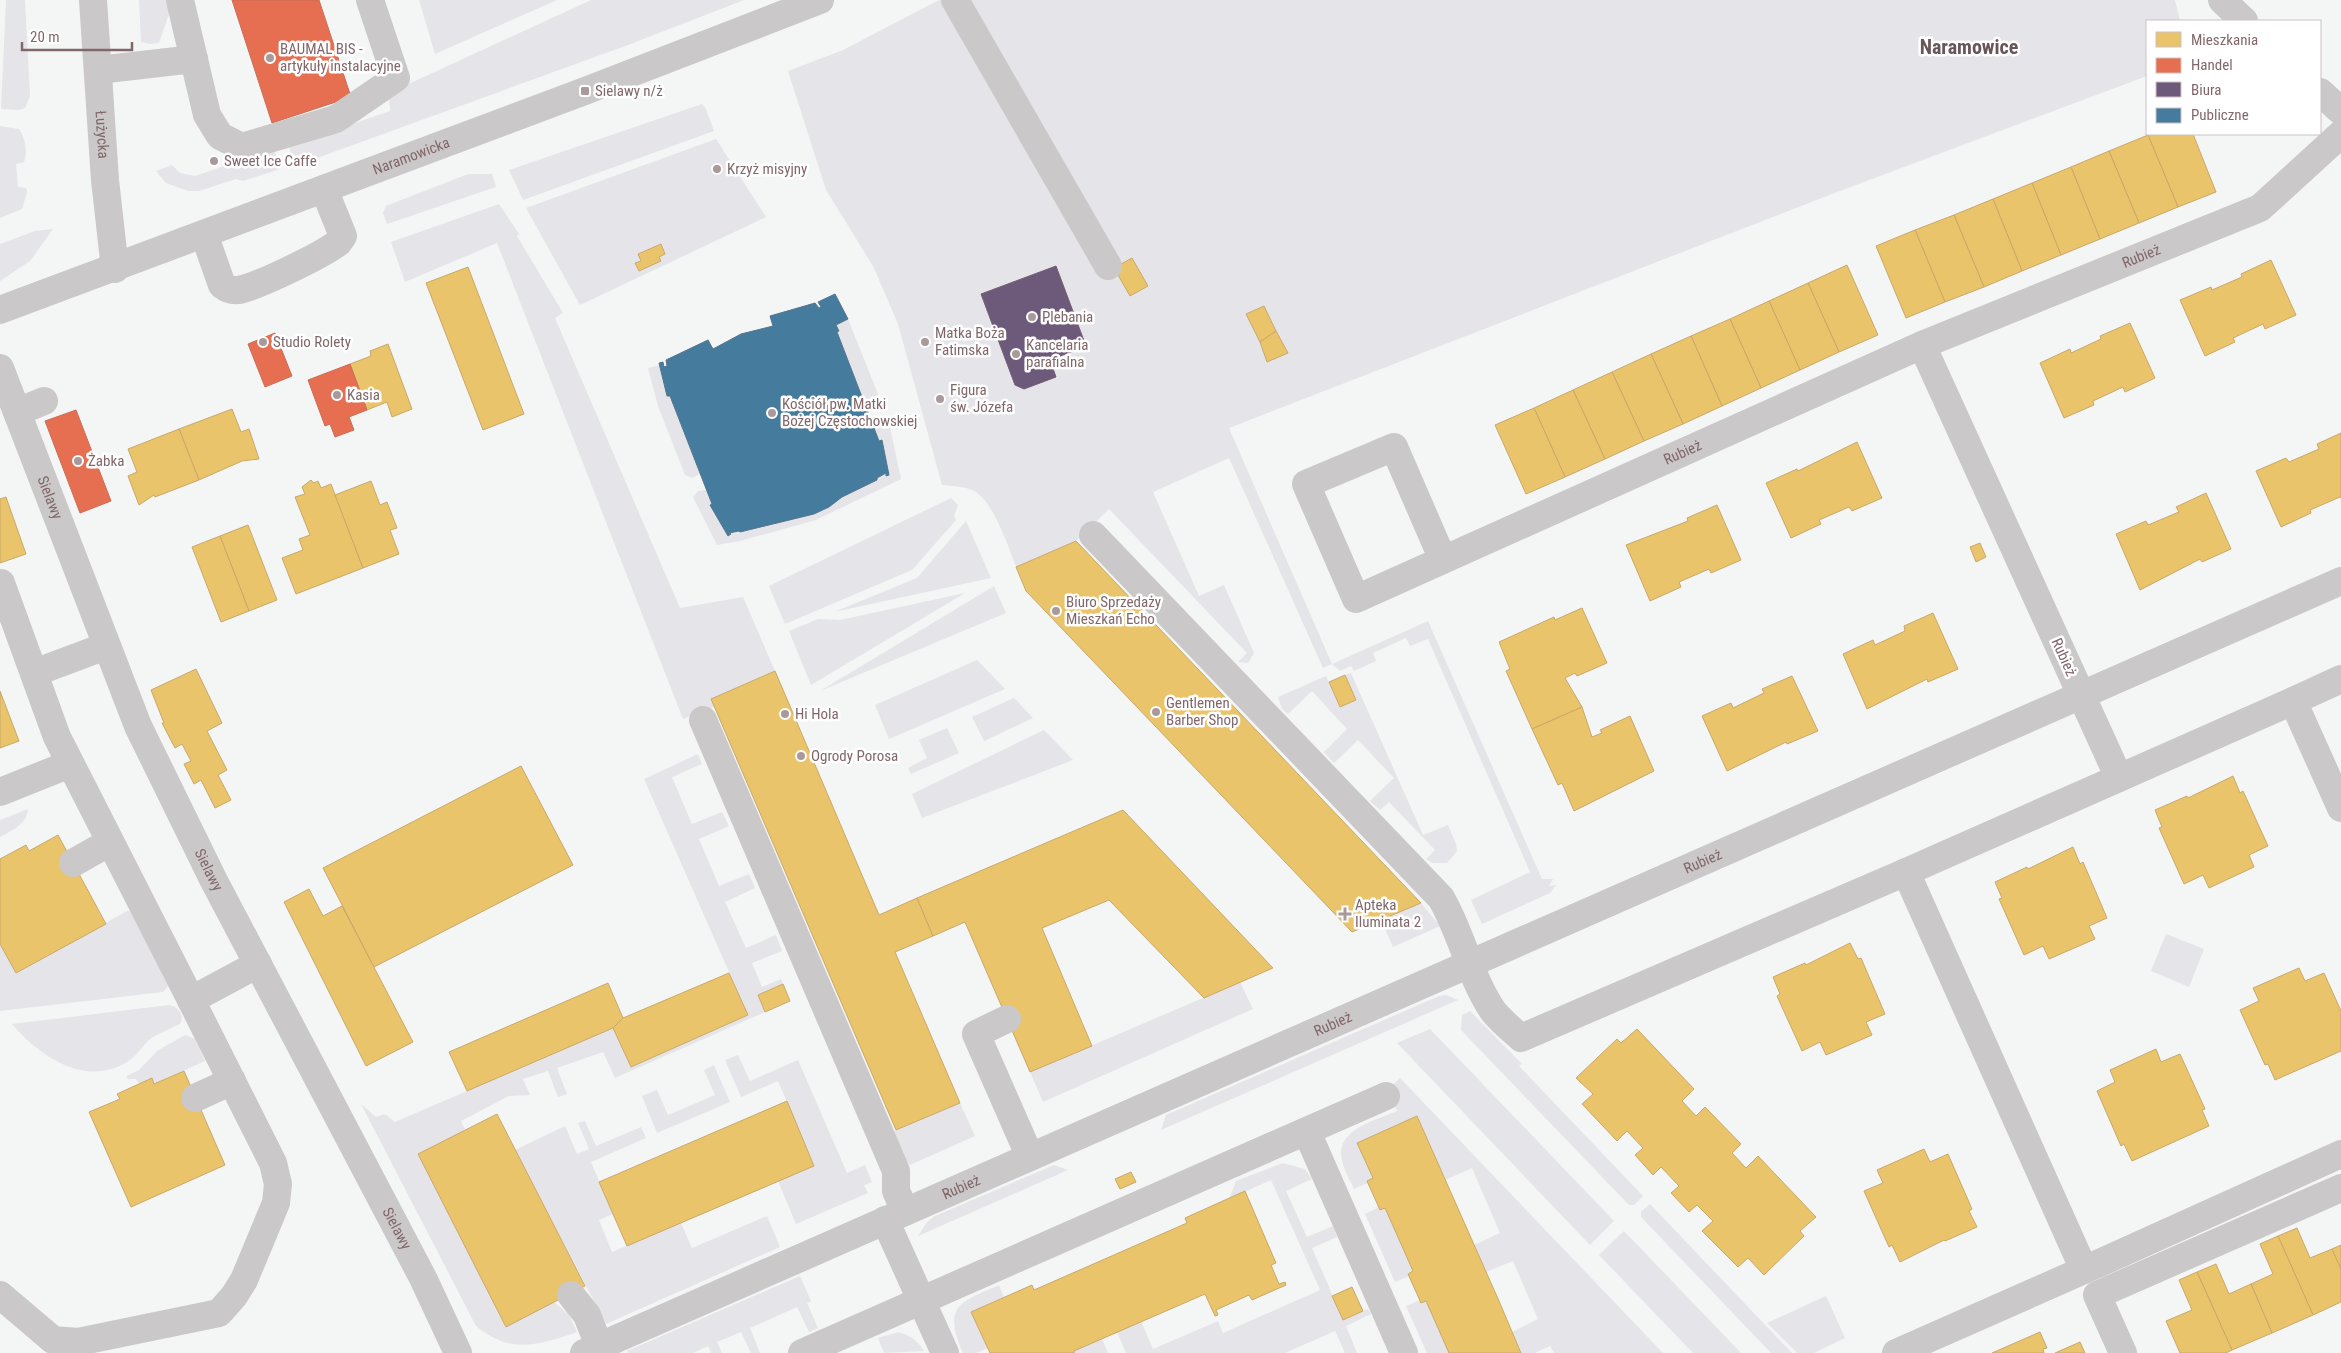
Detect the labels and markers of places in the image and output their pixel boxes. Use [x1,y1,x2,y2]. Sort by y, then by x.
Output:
place label: BAUMAL BIS - artykuły instalacyjne [280,40,401,75]
marker: BAUMAL BIS - artykuły instalacyjne [264,52,276,64]
place label: Sielawy n/ż [595,82,663,100]
marker: Sielawy n/ż [579,85,591,97]
place label: Sweet Ice Caffe [224,152,317,170]
marker: Sweet Ice Caffe [208,155,220,167]
place label: Krzyż misyjny [727,160,807,178]
marker: Krzyż misyjny [711,163,723,175]
place label: Plebania [1042,308,1093,326]
marker: Plebania [1026,311,1038,323]
place label: Matka Boża Fatimska [935,324,1005,359]
place label: Studio Rolety [273,333,351,351]
marker: Studio Rolety [257,336,269,348]
marker: Matka Boża Fatimska [919,336,931,348]
place label: Kancelaria parafialna [1026,336,1088,371]
marker: Kancelaria parafialna [1010,348,1022,360]
place label: Figura św. Józefa [950,381,1013,416]
place label: Kasia [347,386,380,404]
marker: Kasia [331,389,343,401]
marker: Figura św. Józefa [934,393,946,405]
place label: Kościół pw. Matki Bożej Częstochowskiej [782,395,917,430]
marker: Kościół pw. Matki Bożej Częstochowskiej [766,407,778,419]
place label: Żabka [88,452,124,470]
marker: Żabka [72,455,84,467]
place label: Biuro Sprzedaży Mieszkań Echo [1066,593,1161,628]
marker: Biuro Sprzedaży Mieszkań Echo [1050,605,1062,617]
place label: Gentlemen Barber Shop [1166,694,1238,729]
place label: Hi Hola [795,705,839,723]
marker: Gentlemen Barber Shop [1150,706,1162,718]
marker: Hi Hola [779,708,791,720]
place label: Ogrody Porosa [811,747,898,765]
marker: Ogrody Porosa [795,750,807,762]
place label: Apteka Iluminata 2 [1355,896,1421,931]
marker: Apteka Iluminata 2 [1339,908,1351,920]

